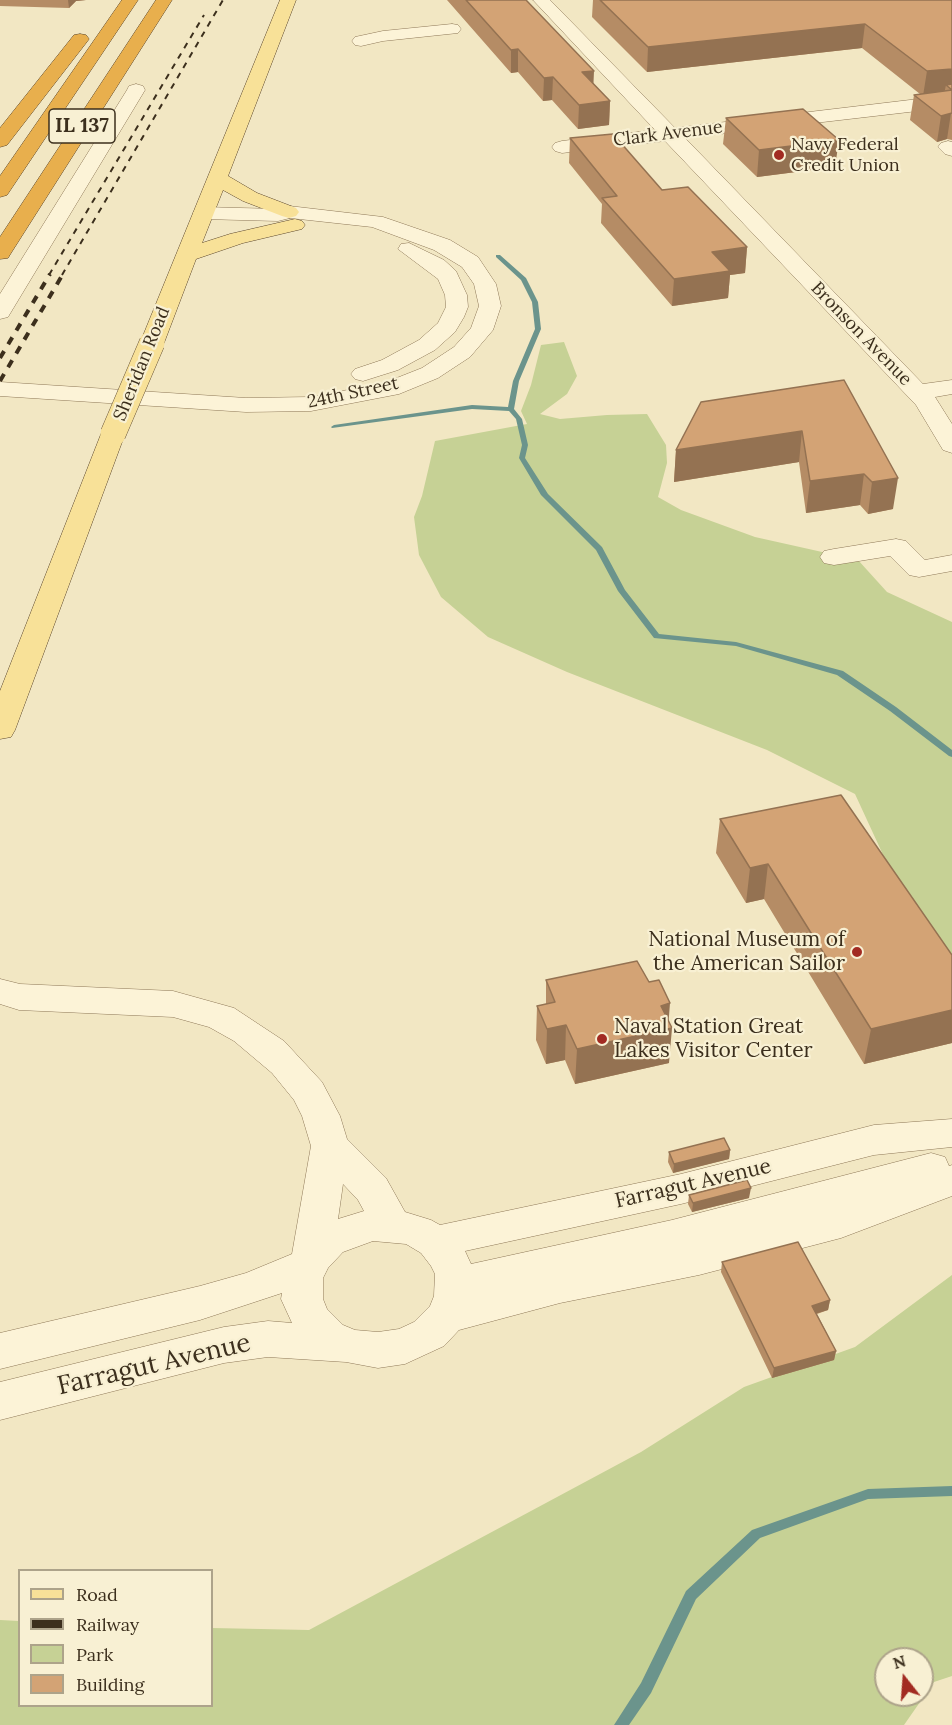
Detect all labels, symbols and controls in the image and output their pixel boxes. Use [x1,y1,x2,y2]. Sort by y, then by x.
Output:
road number: IL 137 [49,109,115,143]
street label: Clark Avenue [612,117,724,151]
place label: Navy Federal Credit Union [791,134,900,176]
marker: Navy Federal Credit Union [772,148,786,162]
street label: Bronson Avenue [806,278,916,390]
street label: Sheridan Road [109,304,175,424]
street label: 24th Street [305,373,401,413]
place label: National Museum of the American Sailor [648,927,845,977]
marker: National Museum of the American Sailor [850,945,864,959]
place label: Naval Station Great Lakes Visitor Center [614,1014,813,1064]
marker: Naval Station Great Lakes Visitor Center [595,1032,609,1046]
street label: Farragut Avenue [612,1154,774,1214]
street label: Farragut Avenue [54,1328,254,1402]
legend [18,1569,213,1707]
text: Road [76,1583,118,1606]
text: Railway [76,1613,139,1636]
text: Park [76,1643,113,1666]
north arrow [874,1647,934,1707]
text: N [890,1650,908,1673]
text: Building [76,1673,144,1696]

